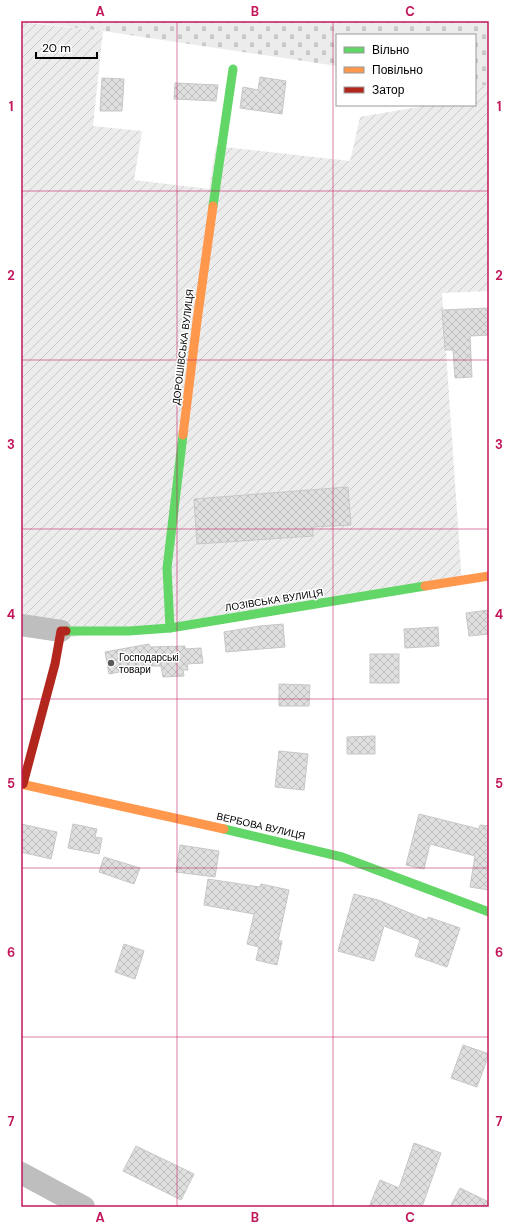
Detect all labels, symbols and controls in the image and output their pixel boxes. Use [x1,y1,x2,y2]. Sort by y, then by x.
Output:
text: A [95,3,105,20]
text: B [251,3,259,20]
text: C [405,3,415,20]
scale bar [36,34,97,60]
legend [336,34,476,106]
text: 20 m [42,40,71,56]
text: Вільно [372,42,410,58]
text: Повільно [372,62,423,78]
text: Затор [372,82,405,98]
text: 1 [9,98,13,115]
text: 1 [497,98,501,115]
text: 2 [7,267,15,284]
text: 2 [495,267,503,284]
street label: ДОРОШІВСЬКА ВУЛИЦЯ [169,288,197,406]
text: 3 [7,436,15,453]
text: 3 [495,436,503,453]
street label: ЛОЗІВСЬКА ВУЛИЦЯ [224,586,324,614]
text: 4 [7,606,15,623]
text: 4 [495,606,503,623]
place label: Господарські товари [119,651,179,676]
marker: Господарські товари [106,658,116,668]
text: 5 [7,775,15,792]
text: 5 [495,775,503,792]
street label: ВЕРБОВА ВУЛИЦЯ [215,809,307,843]
text: 6 [7,944,15,961]
text: 6 [495,944,503,961]
text: 7 [8,1113,15,1130]
text: 7 [496,1113,503,1130]
text: A [95,1209,105,1226]
text: B [251,1209,259,1226]
text: C [405,1209,415,1226]

